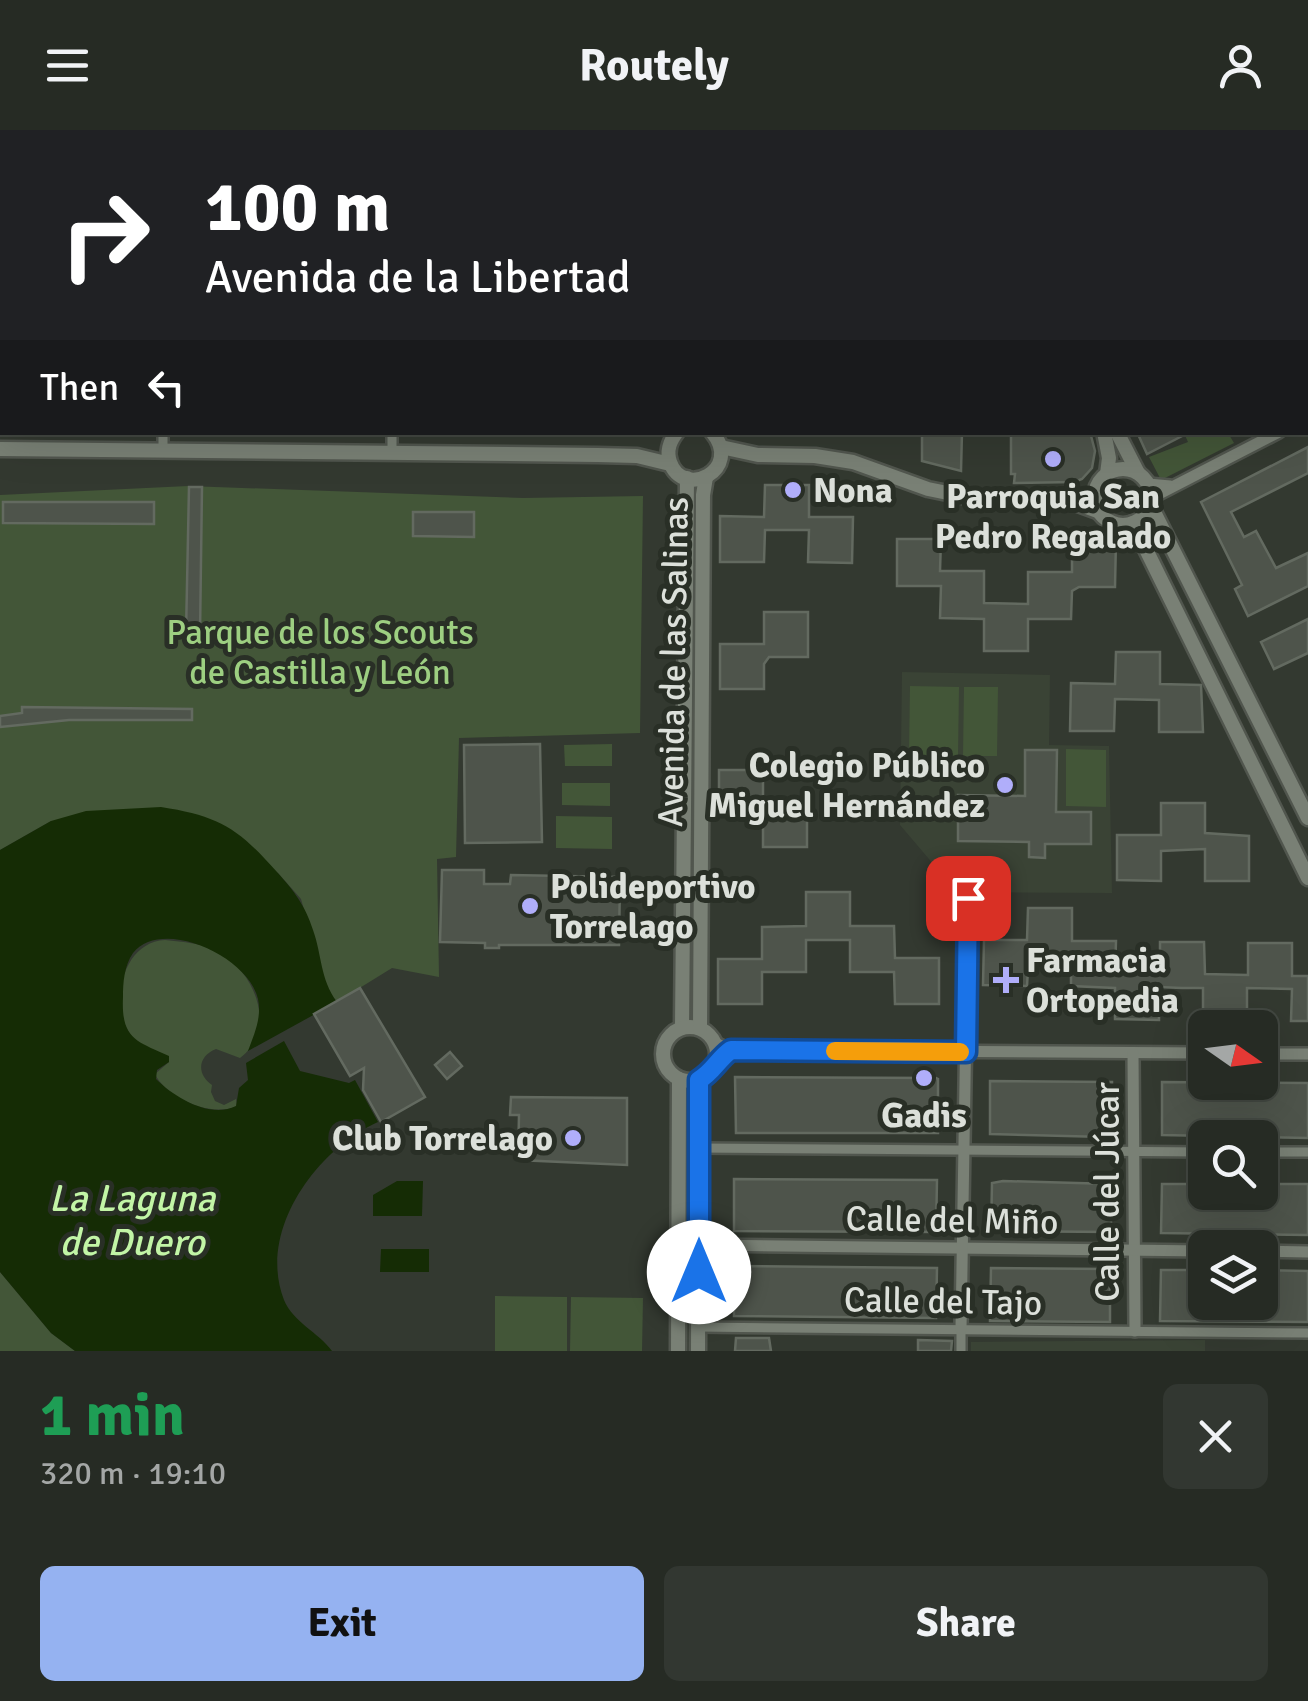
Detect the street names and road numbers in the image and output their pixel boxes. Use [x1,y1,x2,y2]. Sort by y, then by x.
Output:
street label: Avenida de las Salinas [649,497,698,827]
street label: Calle del Júcar [1086,1082,1129,1302]
street label: Calle del Miño [845,1197,1059,1244]
street label: Calle del Tajo [844,1278,1042,1325]

